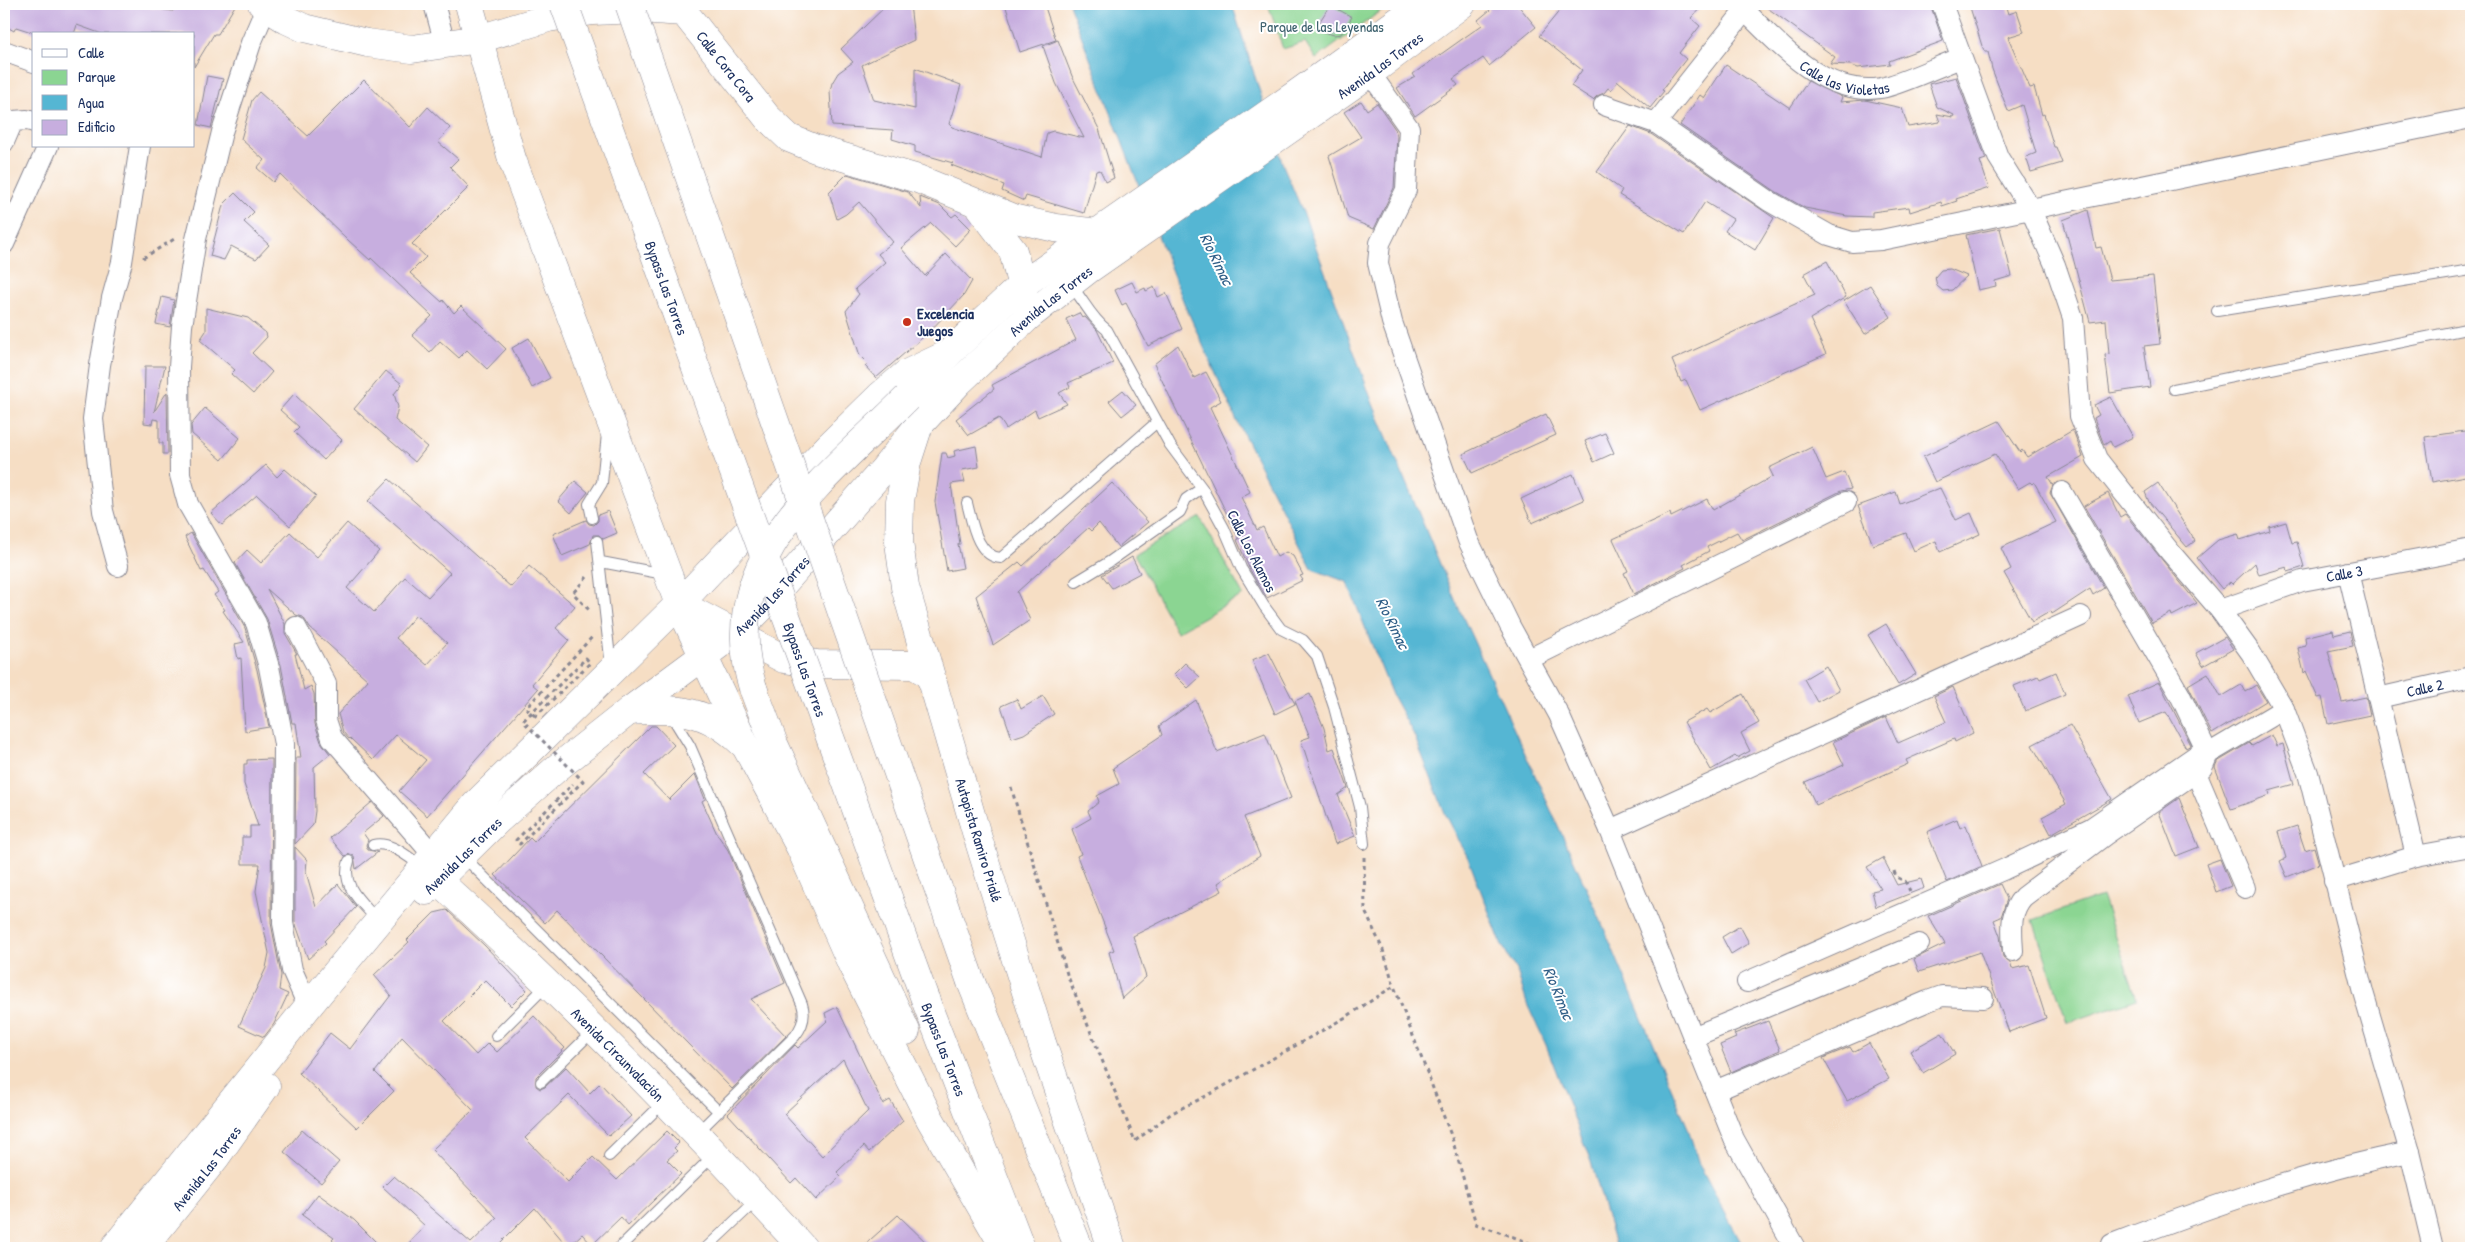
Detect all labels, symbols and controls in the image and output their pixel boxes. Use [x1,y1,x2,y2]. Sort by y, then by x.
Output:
park label: Parque de las Leyendas [1260,16,1384,37]
street label: Calle Cora Cora [692,26,761,106]
street label: Avenida Las Torres [1333,26,1427,104]
legend [32,32,195,148]
text: Calle [78,42,105,63]
street label: Calle las Violetas [1796,55,1892,100]
text: Parque [78,66,116,87]
text: Agua [78,92,104,113]
text: Edificio [78,116,115,137]
water label: Río Rímac [1195,229,1240,290]
street label: Bypass Las Torres [640,238,694,338]
street label: Avenida Las Torres [1004,260,1096,340]
place label: Excelencia Juegos [917,303,974,342]
marker: Excelencia Juegos [901,316,913,328]
street label: Calle Los Alamos [1222,506,1282,596]
street label: Avenida Las Torres [730,551,814,640]
street label: Calle 3 [2324,559,2365,587]
water label: Río Rímac [1371,593,1416,654]
street label: Bypass Las Torres [779,620,832,720]
street label: Calle 2 [2404,673,2445,702]
street label: Autopista Ramiro Prialé [950,776,1008,904]
street label: Avenida Las Torres [419,812,506,898]
water label: Río Rímac [1538,963,1580,1024]
street label: Bypass Las Torres [917,1000,972,1099]
street label: Avenida Circunvalación [567,1002,670,1106]
street label: Avenida Las Torres [167,1121,246,1215]

